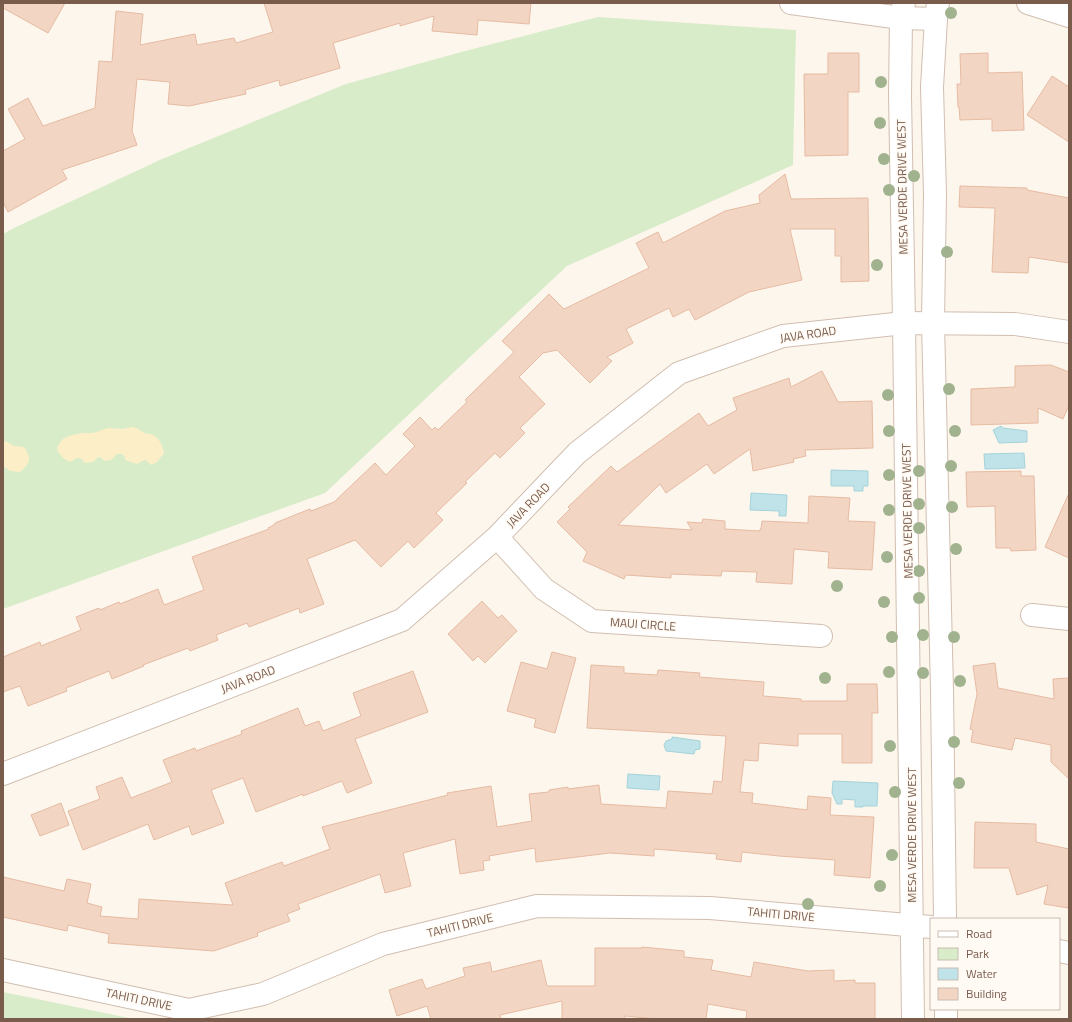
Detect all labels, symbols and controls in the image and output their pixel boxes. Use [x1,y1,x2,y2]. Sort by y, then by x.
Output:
street label: MESA VERDE DRIVE WEST [891,119,913,255]
street label: JAVA ROAD [779,321,838,347]
street label: MESA VERDE DRIVE WEST [896,443,918,579]
street label: JAVA ROAD [501,478,555,532]
street label: MAUI CIRCLE [609,612,677,636]
street label: JAVA ROAD [218,660,278,698]
street label: MESA VERDE DRIVE WEST [902,767,921,903]
street label: TAHITI DRIVE [747,902,816,926]
street label: TAHITI DRIVE [425,908,495,942]
legend [930,918,1060,1010]
text: Road [966,924,992,943]
text: Park [966,944,989,963]
text: Water [966,964,997,983]
street label: TAHITI DRIVE [104,983,174,1015]
text: Building [966,984,1007,1003]

